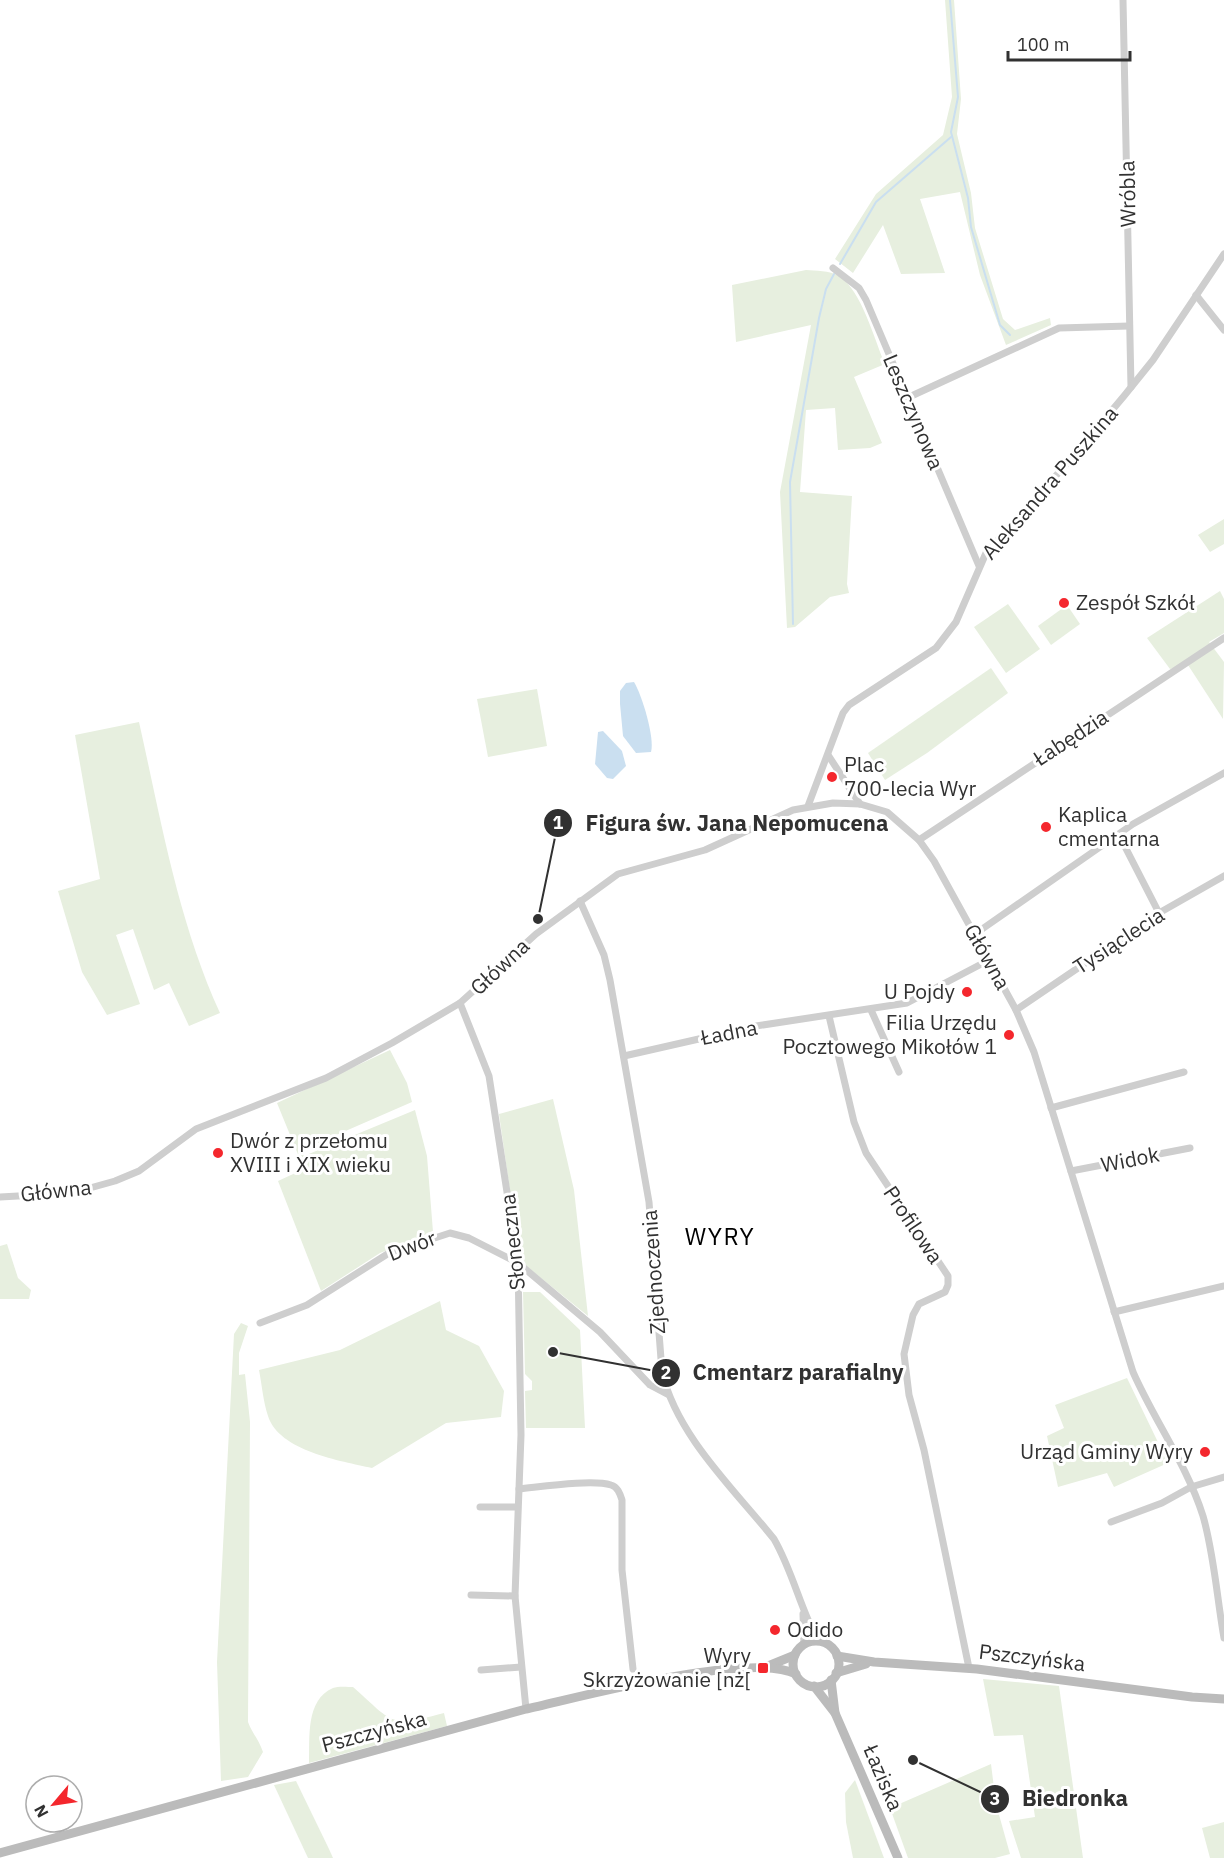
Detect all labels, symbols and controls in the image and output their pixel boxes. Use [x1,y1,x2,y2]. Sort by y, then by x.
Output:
scale bar [1008,24,1130,62]
text: 100 m [1017,33,1069,56]
street label: Wróbla [1112,160,1142,228]
street label: Leszczynowa [877,350,951,474]
street label: Aleksandra Puszkina [975,400,1124,565]
place label: Zespół Szkół [1076,588,1195,616]
marker: Zespół Szkół [1057,596,1071,610]
street label: Łabędzia [1027,703,1113,772]
place label: Plac 700-lecia Wyr [844,750,977,802]
marker: Plac 700-lecia Wyr [825,770,839,784]
place label: Kaplica cmentarna [1058,800,1160,852]
callout: Figura św. Jana Nepomucena [543,803,900,843]
text: Figura św. Jana Nepomucena [586,808,888,837]
text: 1 [553,811,564,834]
marker: Kaplica cmentarna [1039,820,1053,834]
street label: Tysiąclecia [1068,900,1169,980]
street label: Główna [958,919,1017,995]
street label: Główna [464,932,535,1001]
place label: U Pojdy [884,977,956,1005]
marker: U Pojdy [960,985,974,999]
place label: Filia Urzędu Pocztowego Mikołów 1 [783,1008,997,1060]
street label: Ładna [697,1013,760,1051]
marker: Filia Urzędu Pocztowego Mikołów 1 [1002,1028,1016,1042]
place label: Dwór z przełomu XVIII i XIX wieku [230,1126,391,1178]
street label: Widok [1098,1140,1161,1178]
marker: Dwór z przełomu XVIII i XIX wieku [211,1146,225,1160]
street label: Główna [19,1172,93,1208]
street label: Profilowa [878,1180,950,1269]
street label: Słoneczna [493,1193,531,1292]
street label: Zjednoczenia [635,1209,671,1335]
district label: WYRY [685,1220,755,1252]
street label: Dwór [383,1223,440,1267]
callout: Cmentarz parafialny [651,1353,915,1393]
text: Cmentarz parafialny [693,1357,904,1386]
text: 2 [661,1361,671,1384]
place label: Urząd Gminy Wyry [1020,1437,1194,1465]
marker: Urząd Gminy Wyry [1198,1445,1212,1459]
place label: Odido [787,1615,843,1643]
marker: Odido [768,1623,782,1637]
street label: Pszczyńska [977,1637,1087,1677]
place label: Wyry Skrzyżowanie [nż[ [583,1641,752,1693]
marker: Wyry Skrzyżowanie [nż[ [756,1661,770,1675]
street label: Pszczyńska [318,1704,429,1758]
street label: Łaziska [857,1739,910,1815]
north arrow [24,1774,84,1834]
callout: Biedronka [980,1779,1140,1819]
text: Biedronka [1022,1783,1128,1812]
text: 3 [990,1787,1000,1810]
text: N [29,1801,52,1821]

